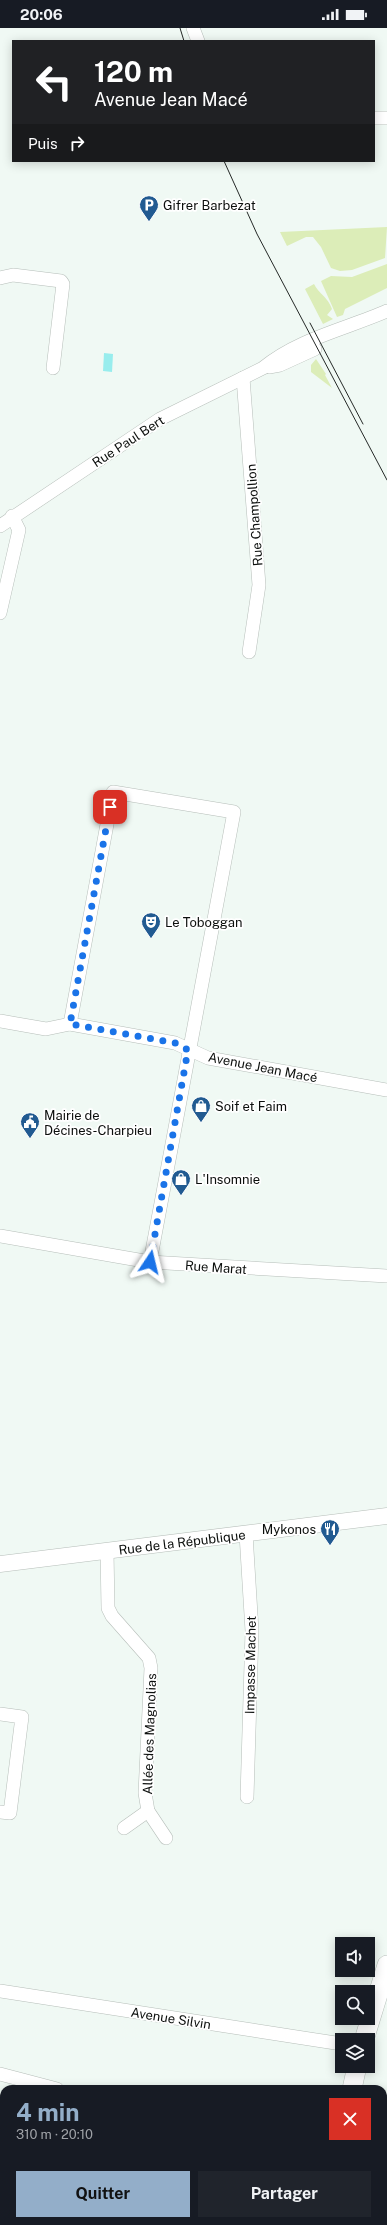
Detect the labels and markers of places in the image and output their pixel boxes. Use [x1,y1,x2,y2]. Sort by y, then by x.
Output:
parking icon: Gifrer Barbezat [138,194,160,222]
place label: Gifrer Barbezat [163,198,256,213]
pin [93,790,127,824]
theatre icon: Le Toboggan [140,911,162,939]
place label: Le Toboggan [165,915,242,930]
shop icon: Soif et Faim [190,1095,212,1123]
place label: Soif et Faim [215,1099,287,1114]
place label: Mairie de Décines-Charpieu [44,1108,152,1138]
public building icon: Mairie de Décines-Charpieu [19,1111,41,1139]
shop icon: L'Insomnie [170,1168,192,1196]
place label: L'Insomnie [195,1172,260,1187]
restaurant icon: Mykonos [319,1518,341,1546]
place label: Mykonos [262,1522,316,1537]

